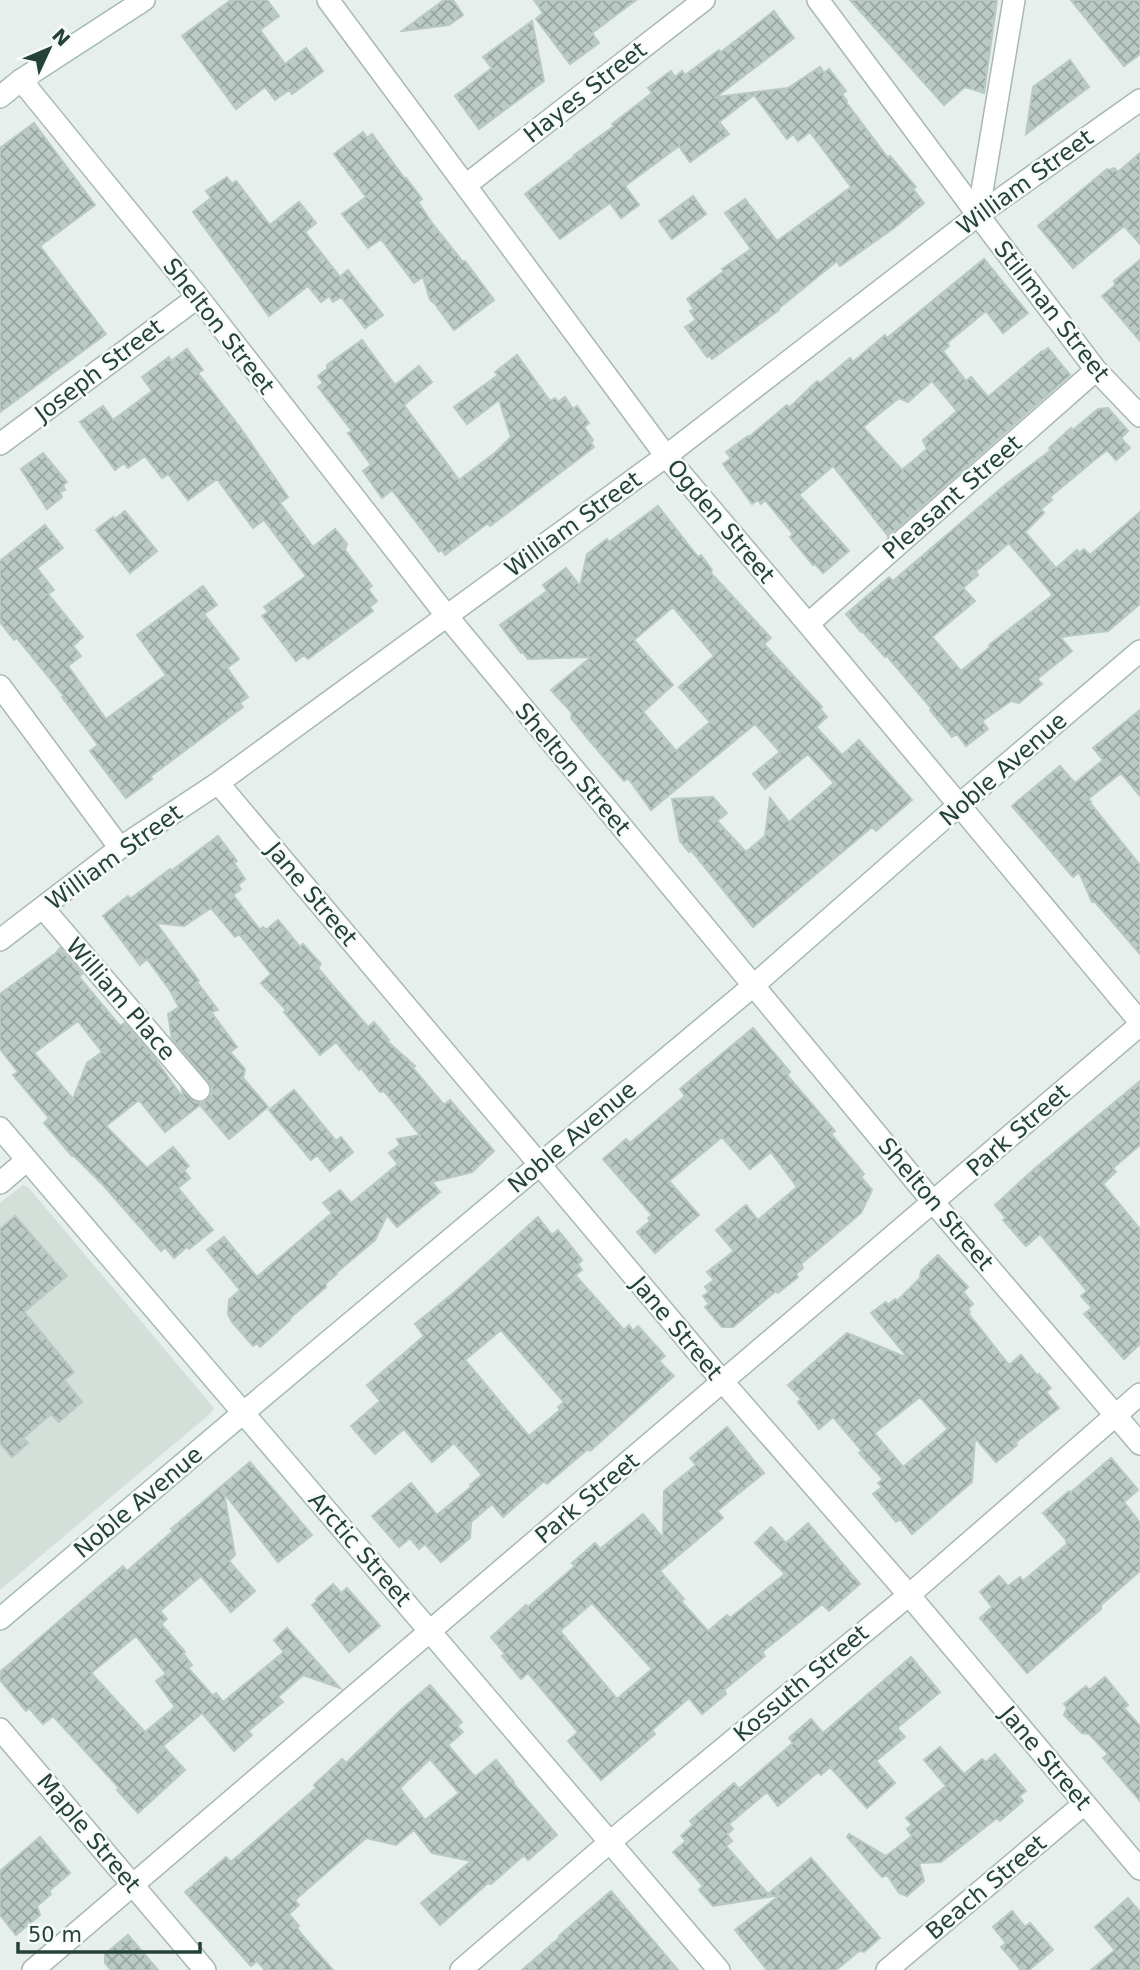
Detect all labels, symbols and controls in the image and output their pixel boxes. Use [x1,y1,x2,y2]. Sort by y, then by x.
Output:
north arrow [14,14,84,84]
text: N [48,24,75,51]
street label: Hayes Street [519,36,651,148]
street label: William Street [952,124,1098,240]
street label: Stillman Street [989,236,1115,386]
street label: Shelton Street [158,253,280,399]
street label: Joseph Street [28,313,168,428]
street label: Pleasant Street [877,430,1027,564]
street label: Ogden Street [662,454,780,588]
street label: William Street [500,466,646,582]
street label: Shelton Street [510,698,636,840]
street label: Noble Avenue [934,707,1072,831]
street label: William Street [41,799,187,915]
street label: Jane Street [260,836,363,951]
street label: William Place [61,933,181,1065]
street label: Noble Avenue [503,1076,641,1198]
street label: Park Street [962,1079,1074,1181]
street label: Shelton Street [873,1133,999,1275]
street label: Jane Street [625,1270,728,1385]
street label: Noble Avenue [69,1441,207,1563]
street label: Park Street [530,1447,644,1549]
street label: Arctic Street [303,1487,417,1611]
street label: Kossuth Street [729,1619,873,1747]
street label: Jane Street [994,1700,1097,1815]
street label: Maple Street [32,1769,146,1897]
street label: Beach Street [921,1829,1051,1945]
scale bar [18,1910,200,1954]
text: 50 m [28,1923,82,1947]

